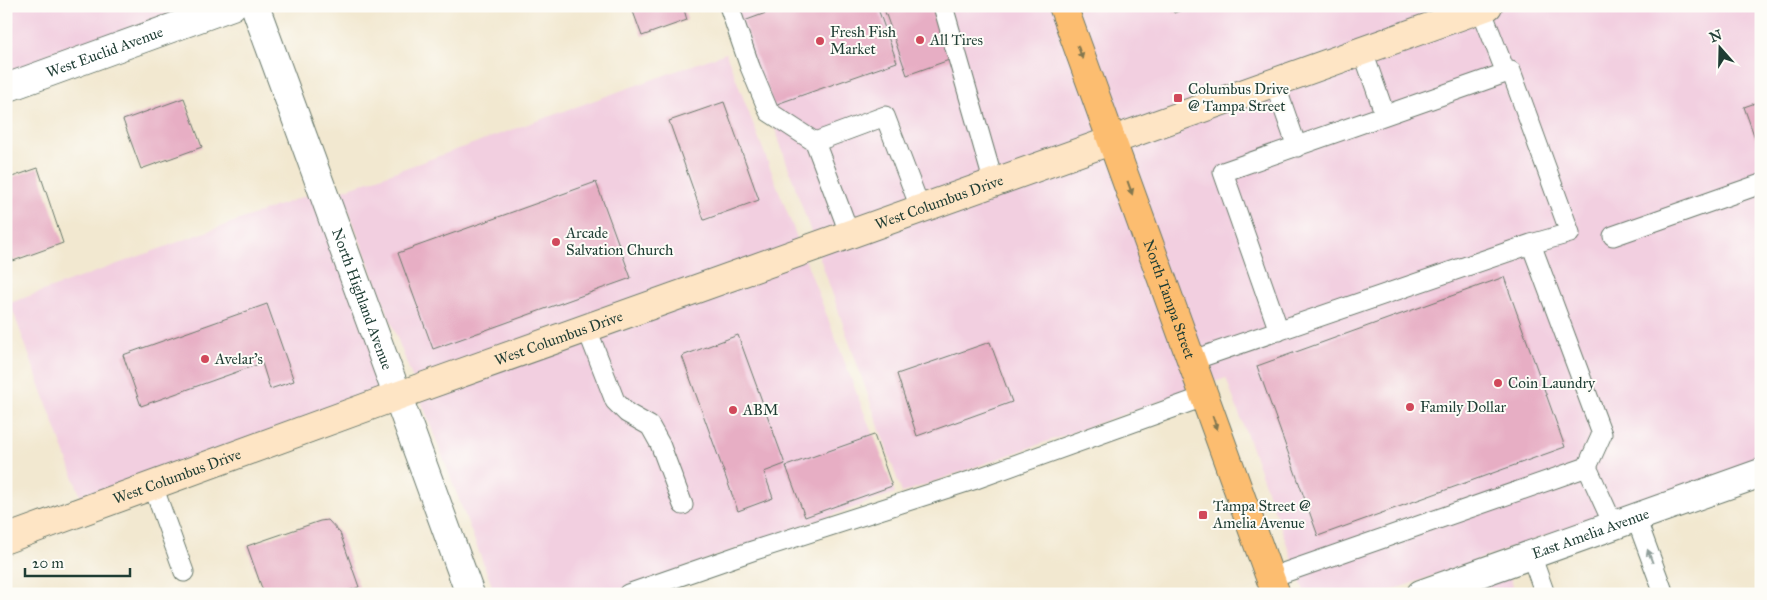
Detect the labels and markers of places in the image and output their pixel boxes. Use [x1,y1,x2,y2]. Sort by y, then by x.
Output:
place label: Fresh Fish Market [830,23,897,58]
place label: All Tires [929,31,983,49]
marker: All Tires [914,34,926,46]
marker: Fresh Fish Market [814,35,826,47]
place label: Columbus Drive @ Tampa Street [1188,80,1289,115]
marker: Columbus Drive @ Tampa Street [1172,92,1184,104]
place label: Arcade Salvation Church [565,224,674,259]
marker: Arcade Salvation Church [550,236,562,248]
place label: Avelar's [214,350,263,368]
marker: Avelar's [199,353,211,365]
place label: Coin Laundry [1508,374,1596,392]
marker: Coin Laundry [1492,377,1504,389]
place label: Family Dollar [1420,398,1506,416]
place label: ABM [742,401,778,419]
marker: Family Dollar [1404,401,1416,413]
marker: ABM [727,404,739,416]
place label: Tampa Street @ Amelia Avenue [1212,497,1311,532]
marker: Tampa Street @ Amelia Avenue [1197,509,1209,521]

